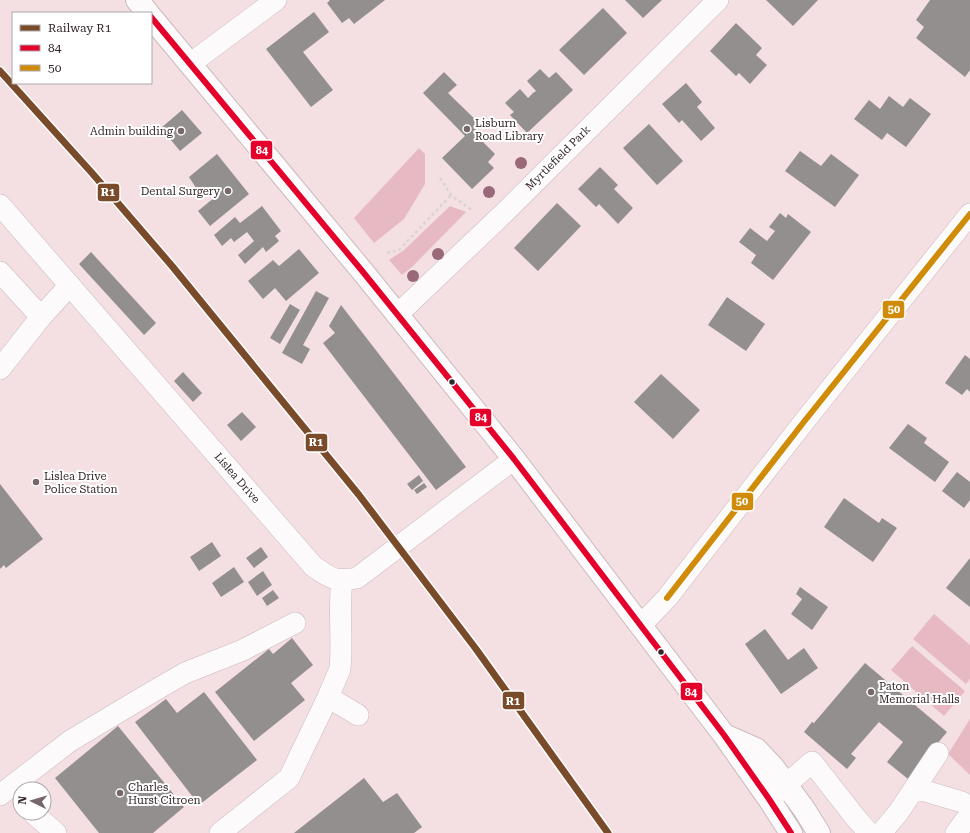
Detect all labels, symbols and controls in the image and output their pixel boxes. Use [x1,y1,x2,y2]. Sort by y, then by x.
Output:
legend [12,12,152,84]
text: Railway R1 [48,21,112,35]
text: 84 [48,41,62,55]
text: 50 [48,61,62,75]
place label: Lisburn Road Library [475,117,544,143]
street label: Myrtlefield Park [523,123,593,193]
marker: Lisburn Road Library [462,124,472,134]
place label: Admin building [90,125,174,138]
marker: Admin building [176,126,186,136]
line badge: 84 [250,140,273,160]
text: 84 [256,144,269,157]
line badge: R1 [97,183,120,202]
place label: Dental Surgery [141,185,220,198]
text: R1 [101,186,115,199]
marker: Dental Surgery [223,186,233,196]
line badge: 50 [882,300,905,319]
text: 50 [888,303,900,316]
unlabelled marker [447,377,457,387]
line badge: 84 [469,408,492,427]
text: 84 [475,411,488,424]
line badge: R1 [305,433,328,452]
text: R1 [309,436,323,449]
street label: Lislea Drive [212,450,262,506]
place label: Lislea Drive Police Station [44,470,118,496]
marker: Lislea Drive Police Station [31,477,41,487]
line badge: 50 [731,492,754,511]
text: 50 [736,495,748,508]
unlabelled marker [656,647,666,657]
place label: Paton Memorial Halls [879,680,959,706]
line badge: 84 [680,682,703,701]
text: 84 [685,686,698,699]
marker: Paton Memorial Halls [866,687,876,697]
line badge: R1 [502,691,525,710]
text: R1 [506,695,520,708]
north arrow [12,781,52,821]
place label: Charles Hurst Citroen [128,781,201,807]
marker: Charles Hurst Citroen [115,788,125,798]
text: N [16,795,29,805]

